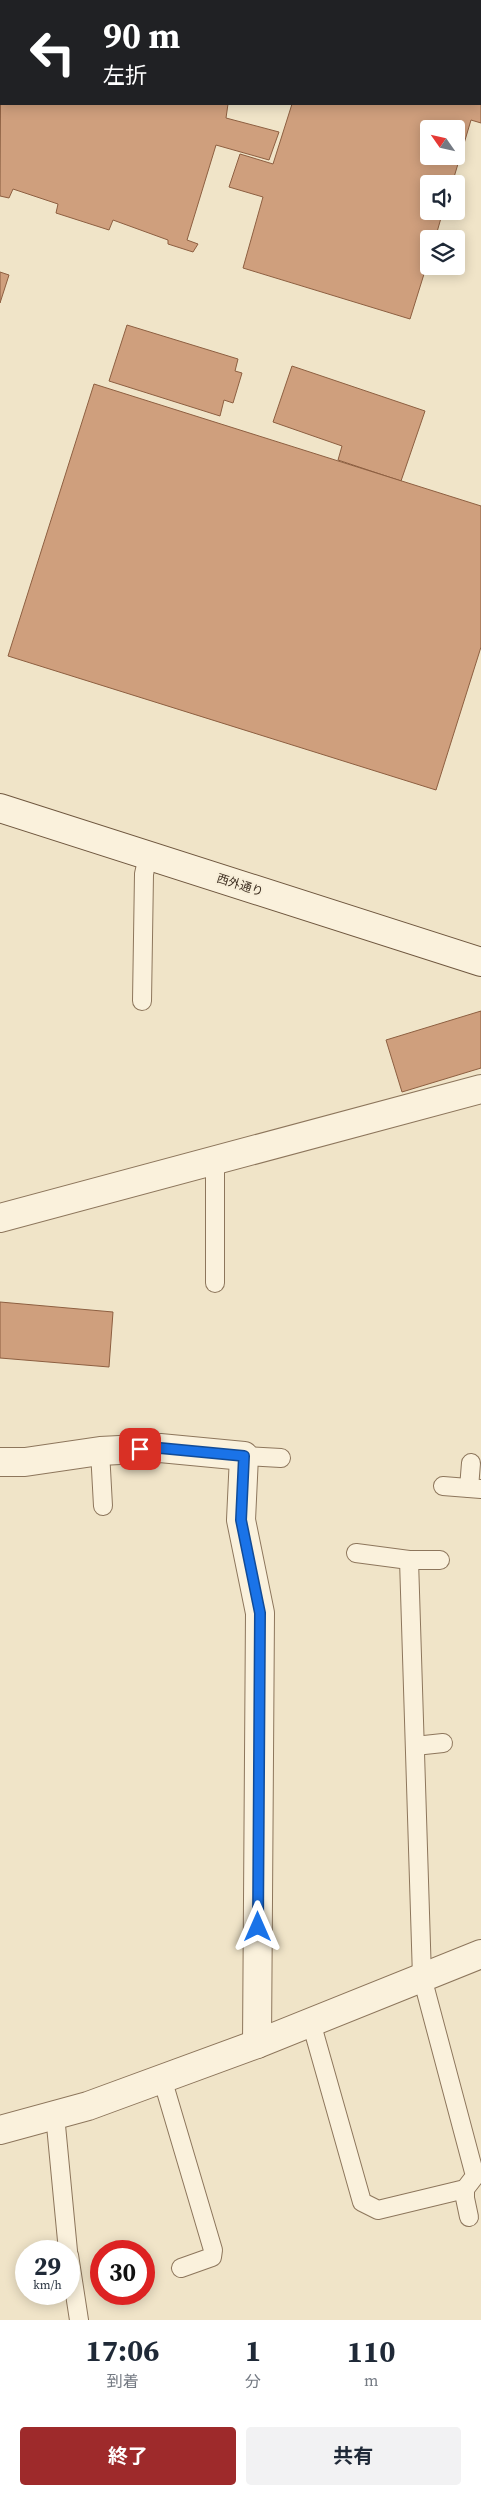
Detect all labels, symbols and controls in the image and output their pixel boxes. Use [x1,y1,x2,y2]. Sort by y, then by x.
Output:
text: 90 m [103,12,180,60]
icon: left [20,20,85,85]
text: 左折 [103,60,147,90]
north arrow [420,120,465,165]
map controls [420,120,465,275]
button: sound [420,175,465,220]
button: layers [420,230,465,275]
street label: 西外通り [215,870,265,900]
pin [119,1428,161,1470]
icon: arrive [126,1435,154,1463]
position arrow [231,1900,283,1952]
speed limit sign: 30 [90,2240,155,2305]
text: 29 [34,2249,61,2283]
text: km/h [33,2277,62,2293]
text: 17:06 [85,2330,160,2371]
text: 1 [245,2330,261,2371]
text: 110 [347,2331,396,2372]
text: m [364,2369,378,2391]
text: 到着 [106,2370,139,2392]
text: 分 [245,2370,261,2392]
button: 終了 [20,2427,236,2485]
button: 共有 [246,2427,461,2485]

